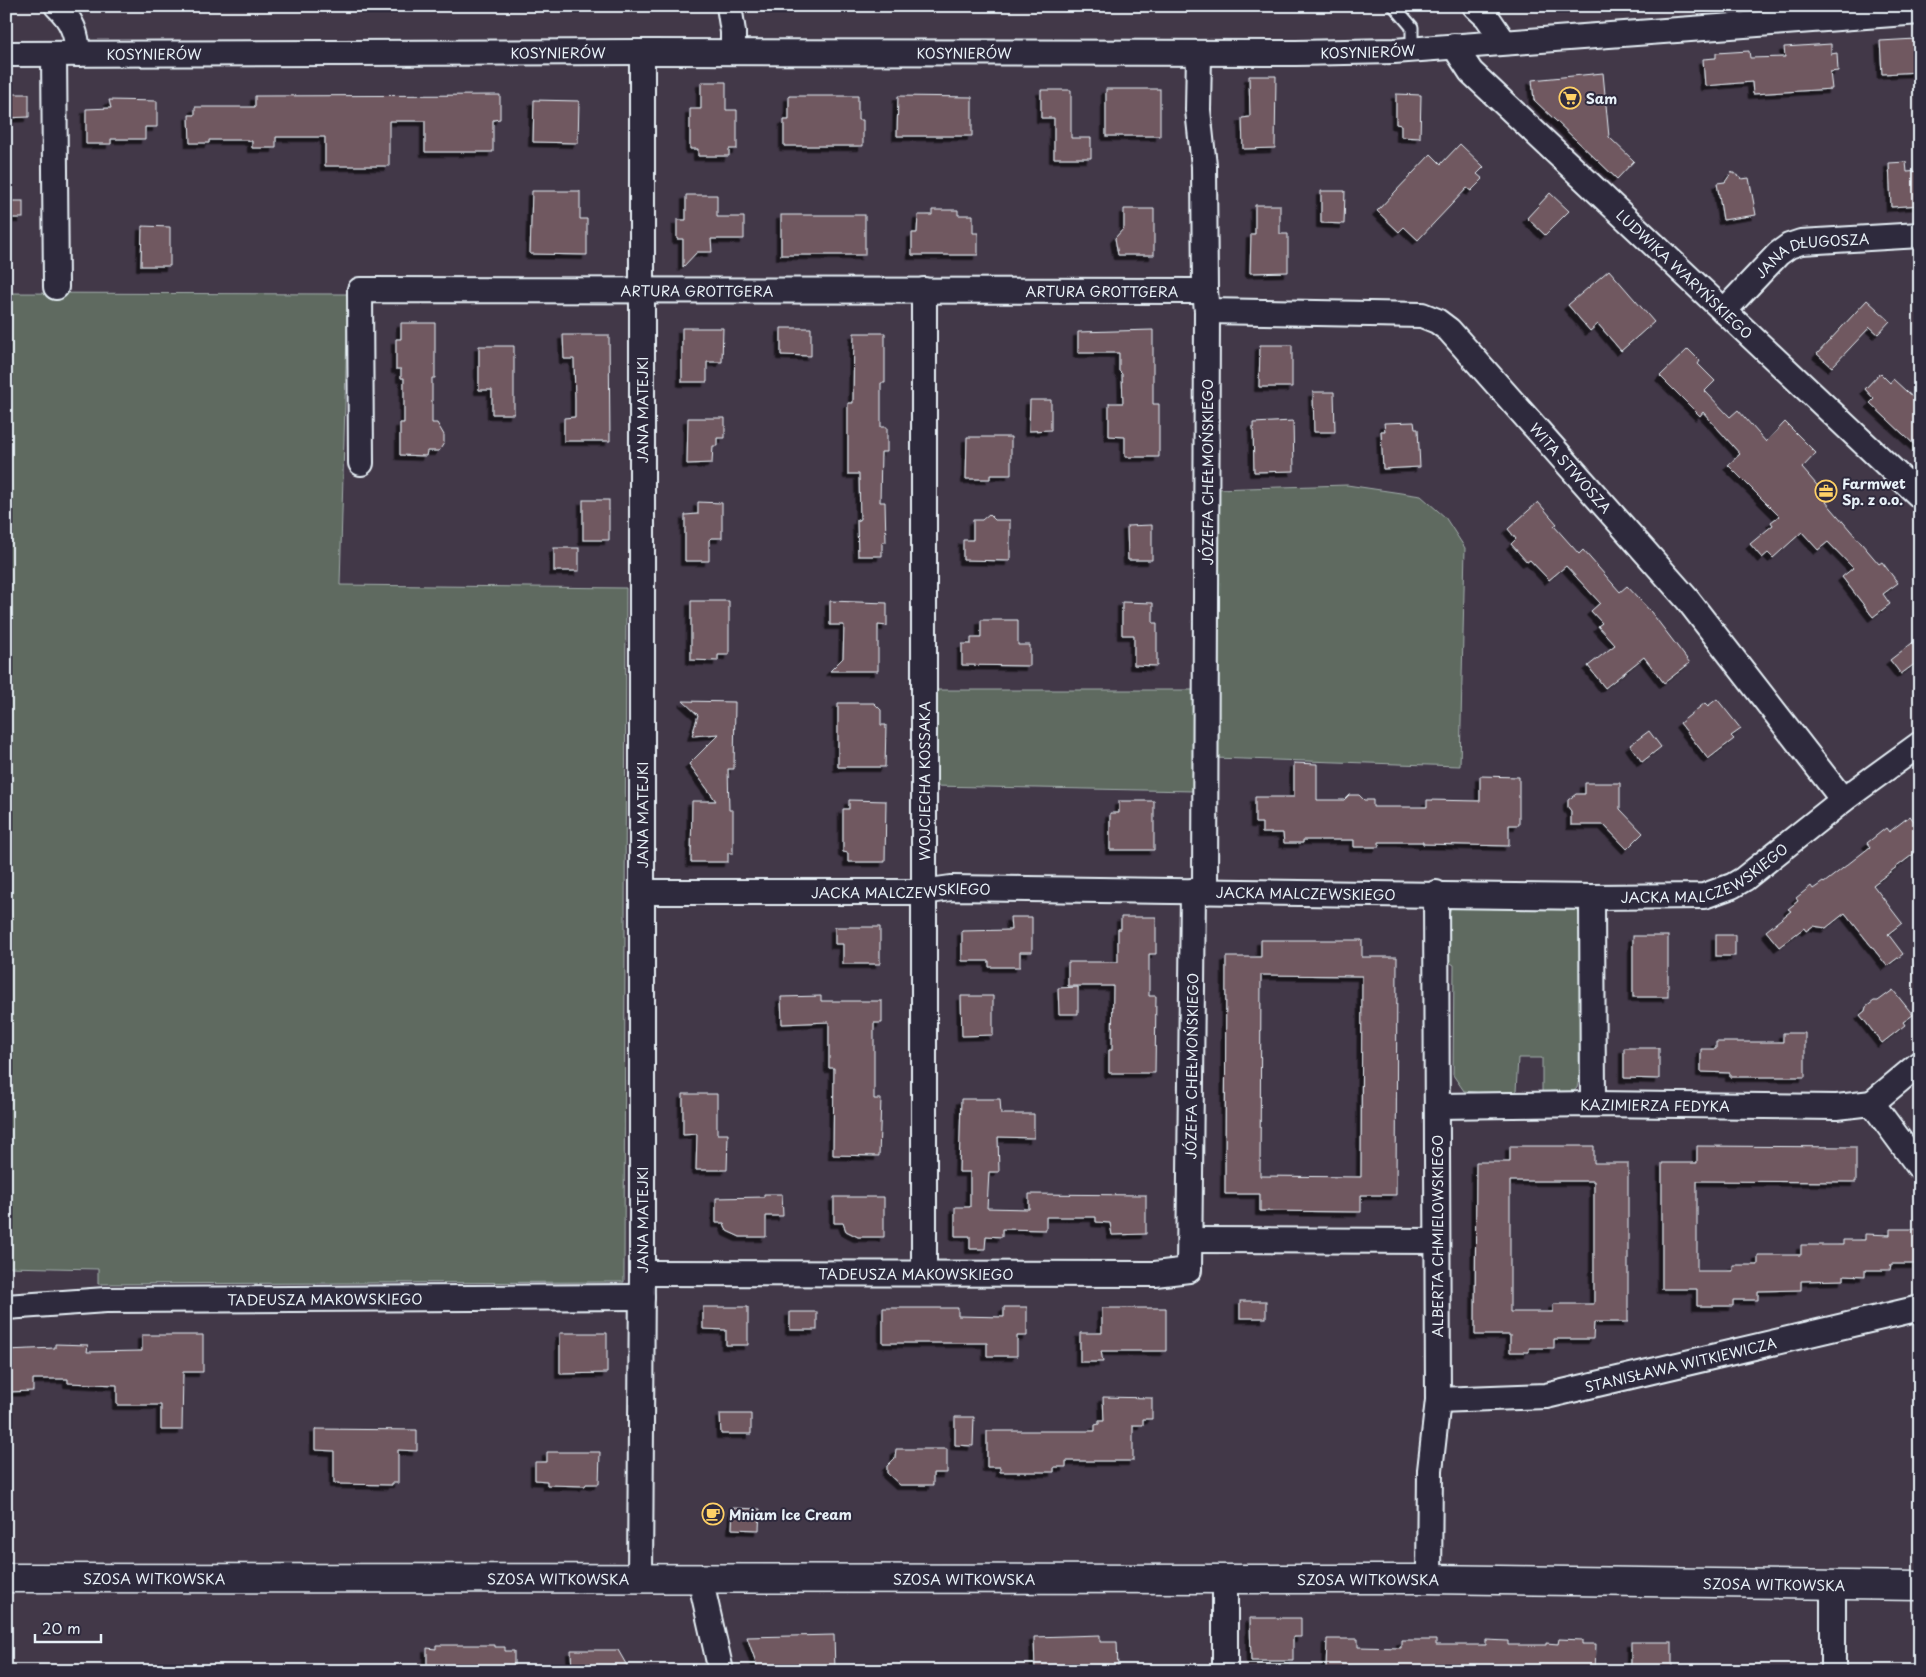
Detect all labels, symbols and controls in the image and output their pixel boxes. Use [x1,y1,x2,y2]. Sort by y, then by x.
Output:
street label: KOSYNIERÓW [1320,39,1417,63]
street label: KOSYNIERÓW [510,42,606,63]
street label: KOSYNIERÓW [916,42,1012,63]
street label: KOSYNIERÓW [106,43,202,64]
supermarket icon: Sam [1558,86,1582,110]
place label: Sam [1586,88,1617,109]
street label: LUDWIKA WARYŃSKIEGO [1612,204,1757,343]
street label: JANA DŁUGOSZA [1750,227,1870,283]
street label: ARTURA GROTTGERA [621,280,774,301]
street label: ARTURA GROTTGERA [1026,280,1179,301]
street label: JANA MATEJKI [632,357,653,463]
street label: JÓZEFA CHEŁMOŃSKIEGO [1197,379,1218,565]
street label: WITA STWOSZA [1525,418,1617,518]
place label: Farmwet Sp. z o.o. [1842,473,1906,510]
office icon: Farmwet Sp. z o.o. [1814,479,1838,503]
street label: WOJCIECHA KOSSAKA [914,701,935,861]
street label: JANA MATEJKI [632,762,653,868]
street label: JACKA MALCZEWSKIEGO [1621,838,1792,907]
street label: JACKA MALCZEWSKIEGO [811,877,991,903]
street label: JACKA MALCZEWSKIEGO [1216,881,1396,905]
street label: JÓZEFA CHEŁMOŃSKIEGO [1180,973,1203,1160]
street label: KAZIMIERZA FEDYKA [1580,1093,1730,1116]
street label: ALBERTA CHMIELOWSKIEGO [1427,1135,1448,1337]
street label: JANA MATEJKI [632,1167,653,1273]
street label: TADEUSZA MAKOWSKIEGO [818,1263,1014,1284]
street label: TADEUSZA MAKOWSKIEGO [227,1288,422,1310]
street label: STANISŁAWA WITKIEWICZA [1582,1332,1778,1397]
cafe icon: Mniam Ice Cream [701,1502,725,1526]
place label: Mniam Ice Cream [729,1504,852,1525]
street label: SZOSA WITKOWSKA [83,1568,226,1589]
street label: SZOSA WITKOWSKA [487,1568,630,1589]
street label: SZOSA WITKOWSKA [893,1568,1036,1589]
street label: SZOSA WITKOWSKA [1297,1568,1440,1590]
street label: SZOSA WITKOWSKA [1703,1572,1846,1595]
scale bar [35,1612,101,1644]
text: 20 m [42,1616,81,1639]

